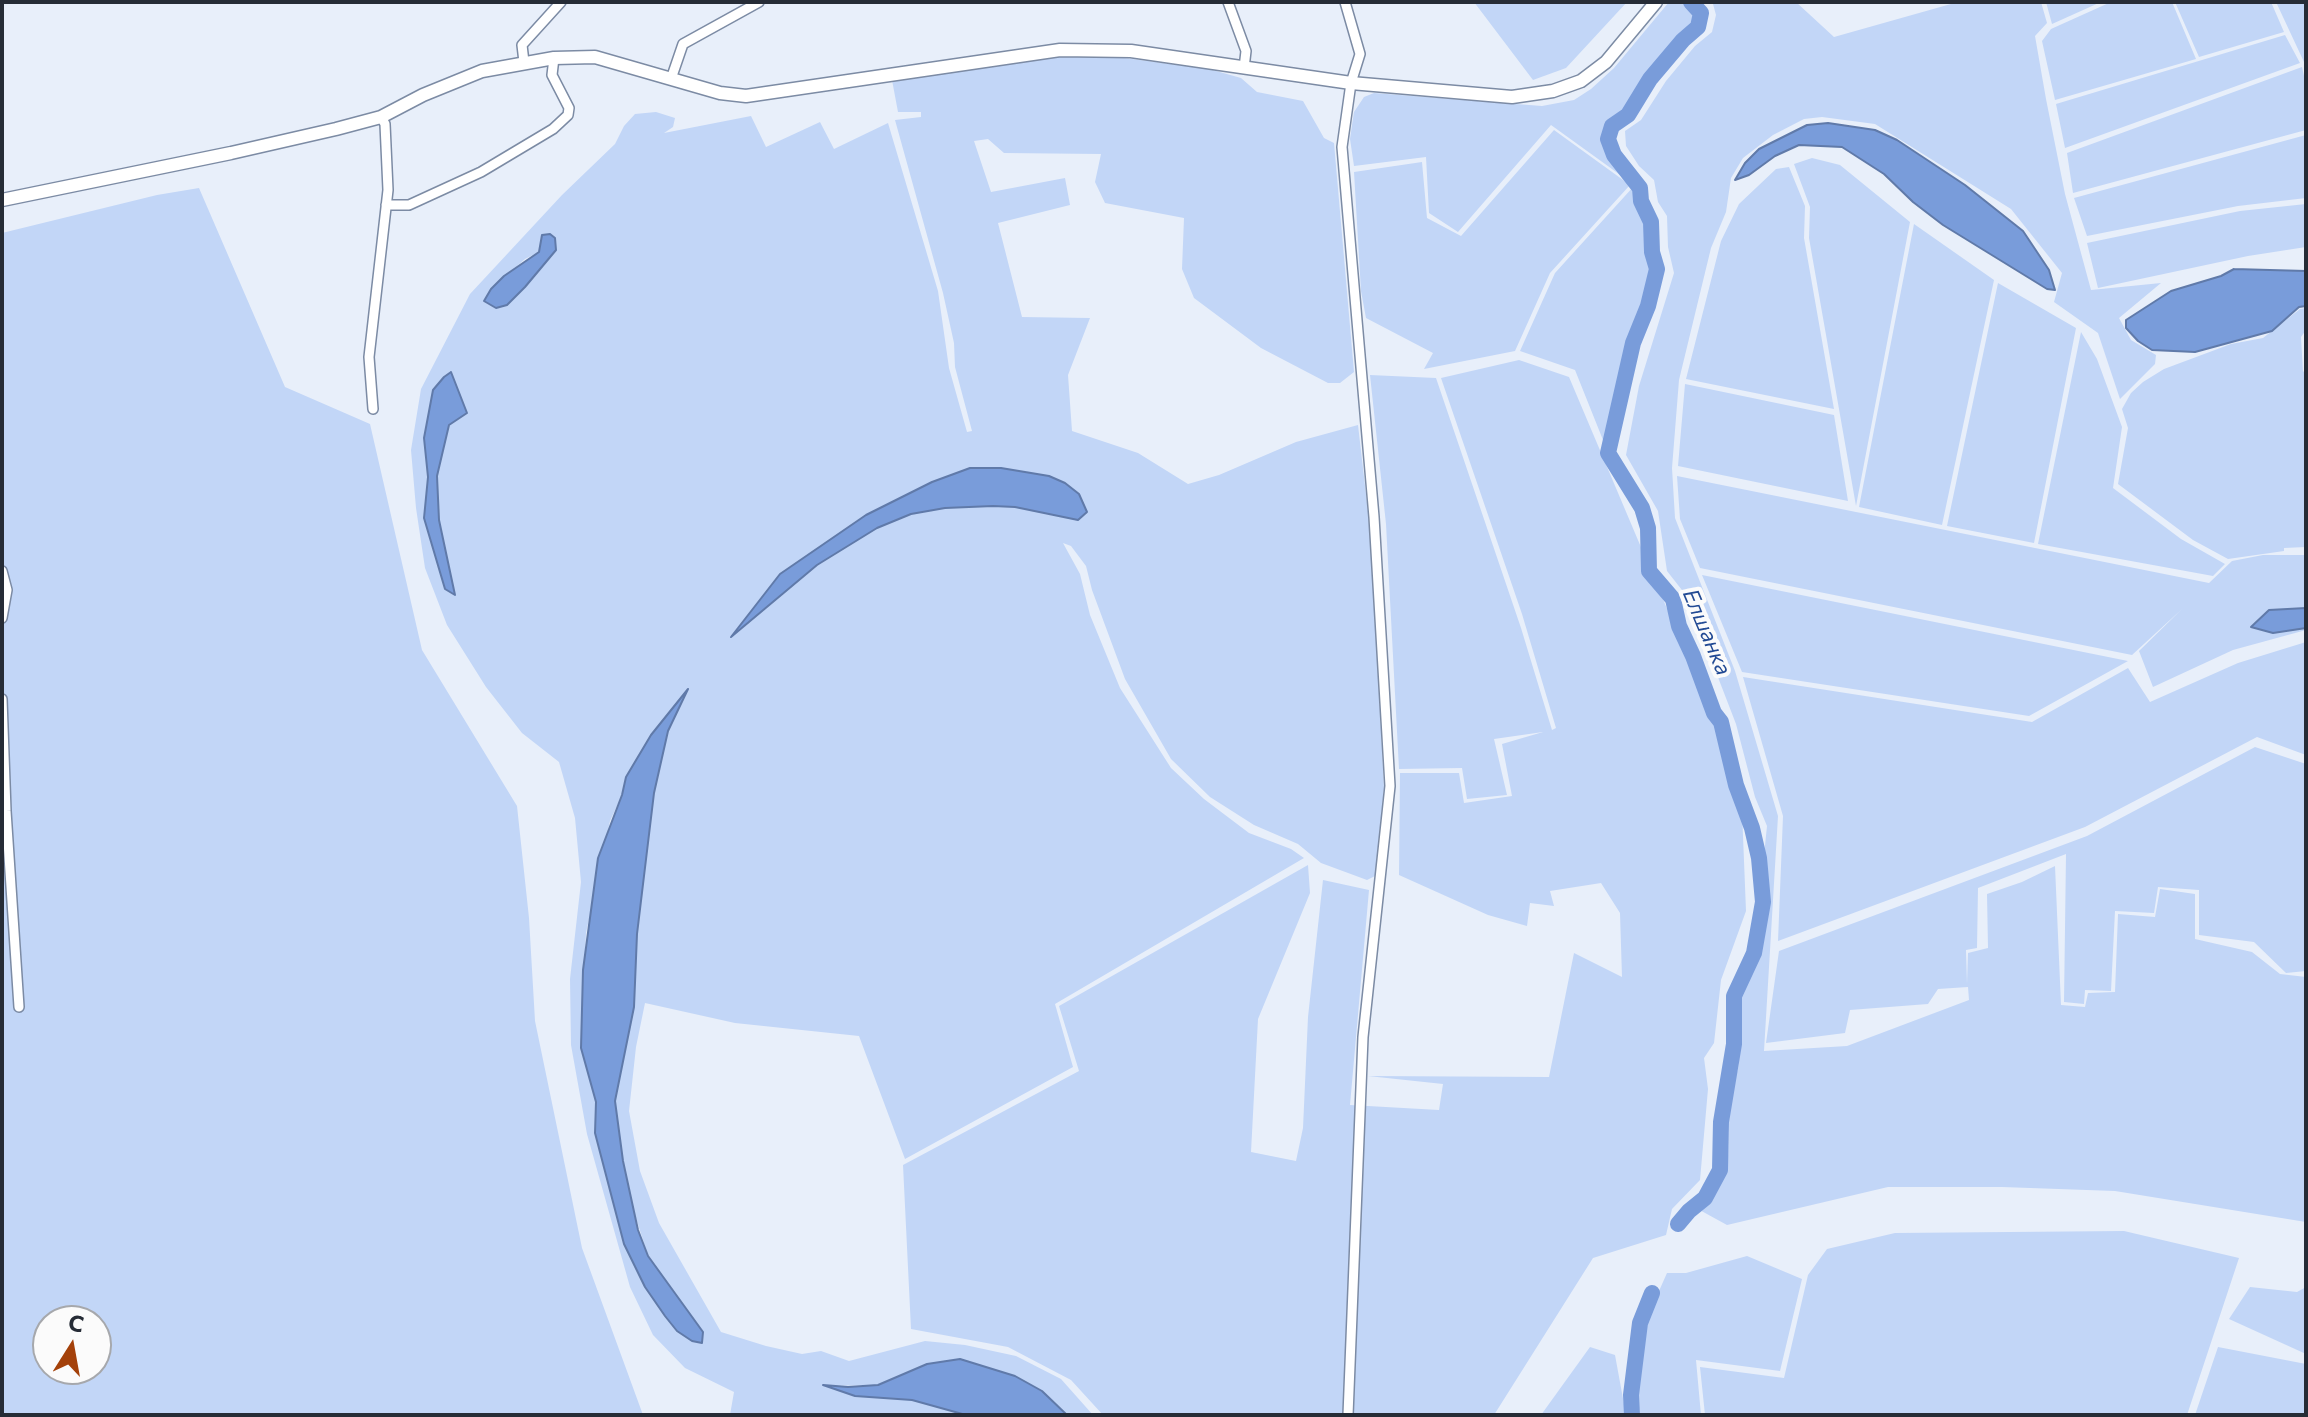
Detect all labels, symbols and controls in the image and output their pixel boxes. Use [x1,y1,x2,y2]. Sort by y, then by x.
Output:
water label: Елшанка [1677,585,1737,679]
north arrow [32,1305,112,1385]
text: С [66,1308,86,1338]

